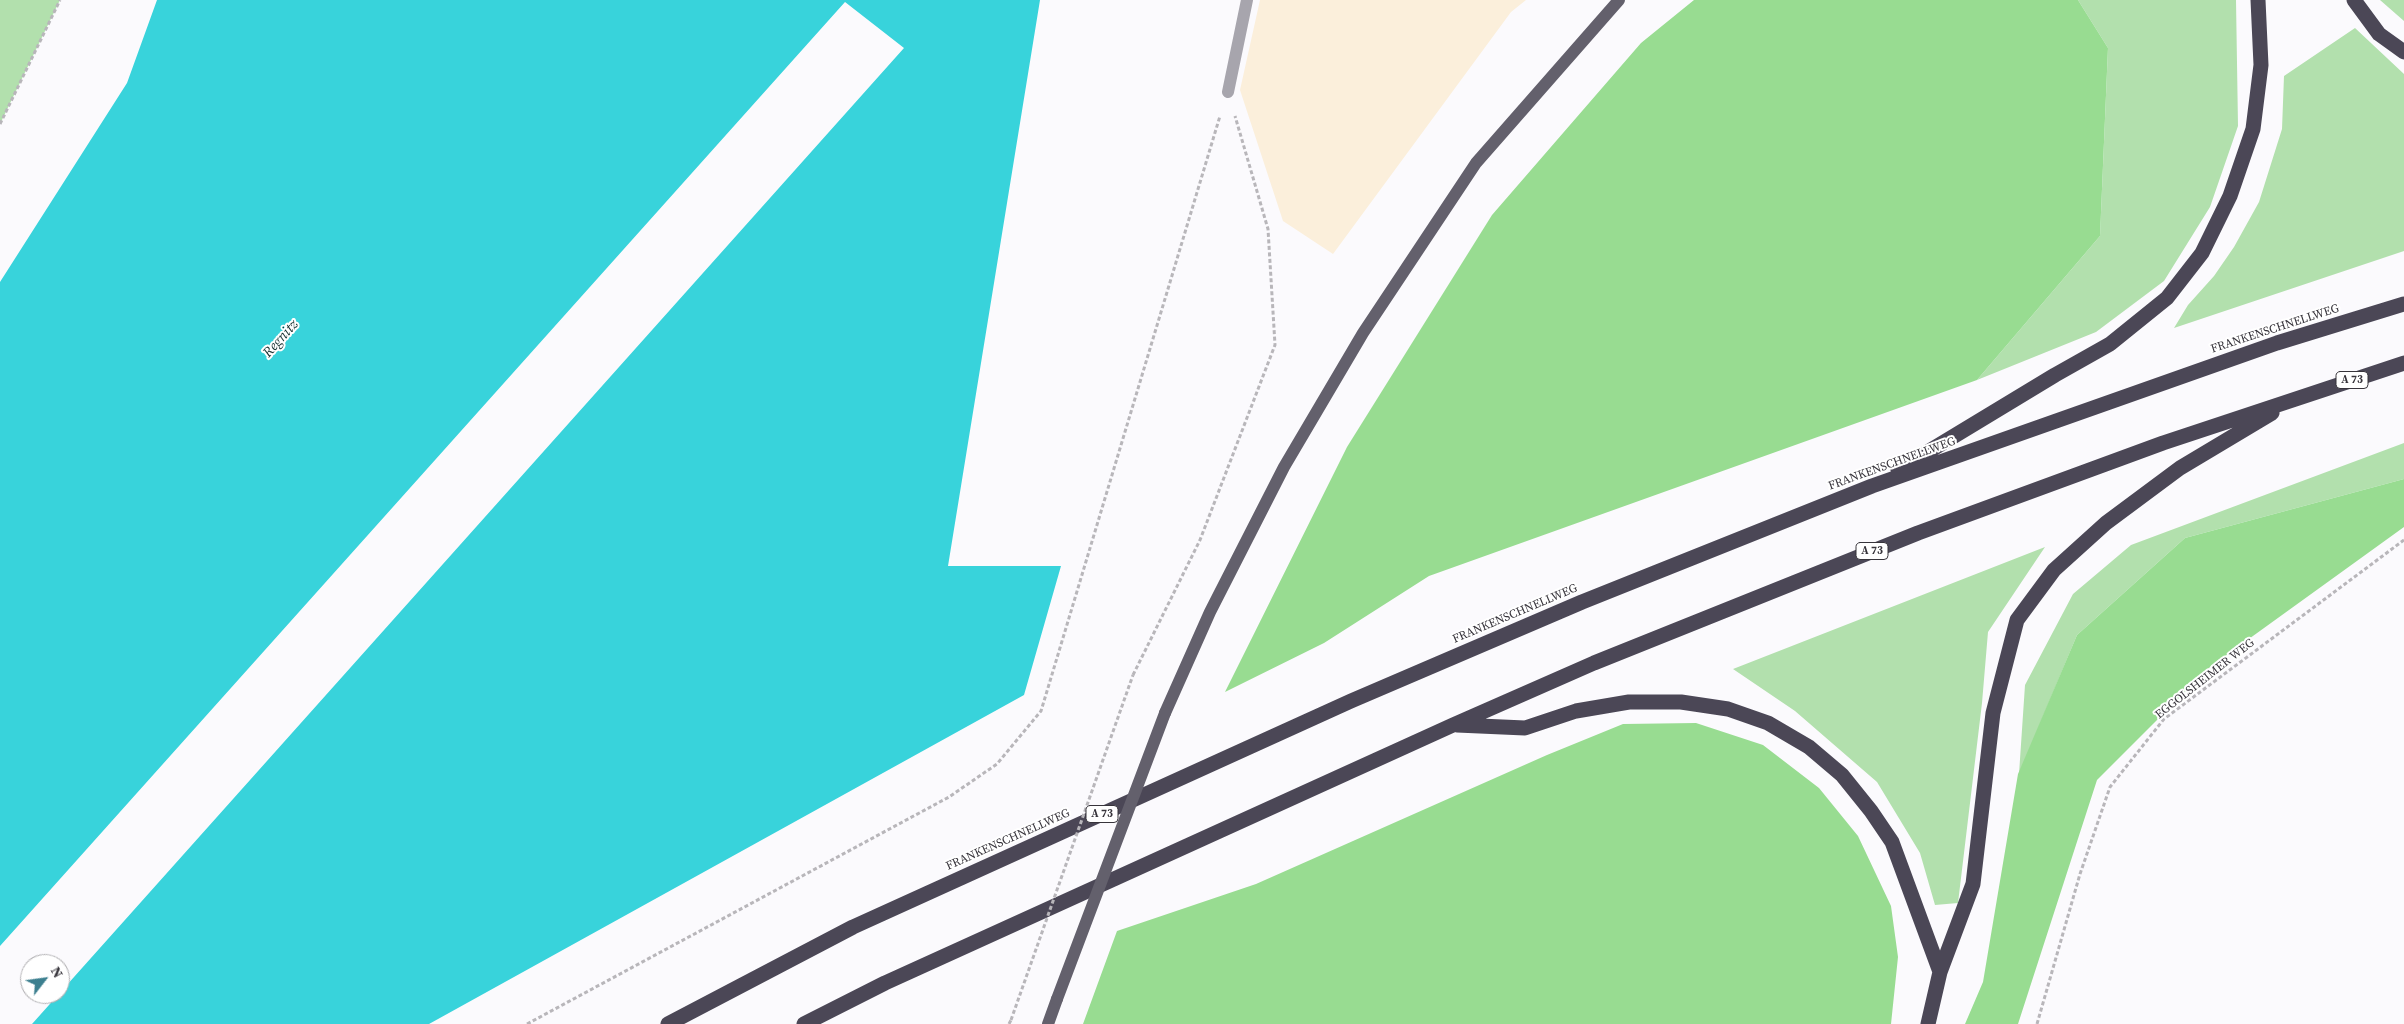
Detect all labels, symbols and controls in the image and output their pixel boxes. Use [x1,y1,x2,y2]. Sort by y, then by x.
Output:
street label: FRANKENSCHNELLWEG [2209,301,2341,357]
water label: Regnitz [260,317,302,361]
road number: A 73 [2336,372,2368,388]
street label: FRANKENSCHNELLWEG [1826,434,1958,494]
road number: A 73 [1856,542,1888,560]
street label: FRANKENSCHNELLWEG [1450,581,1580,647]
street label: EGGOLSHEIMER WEG [2153,636,2257,722]
street label: FRANKENSCHNELLWEG [944,806,1072,874]
road number: A 73 [1086,806,1118,822]
north arrow [20,954,70,1004]
text: N [46,963,68,981]

